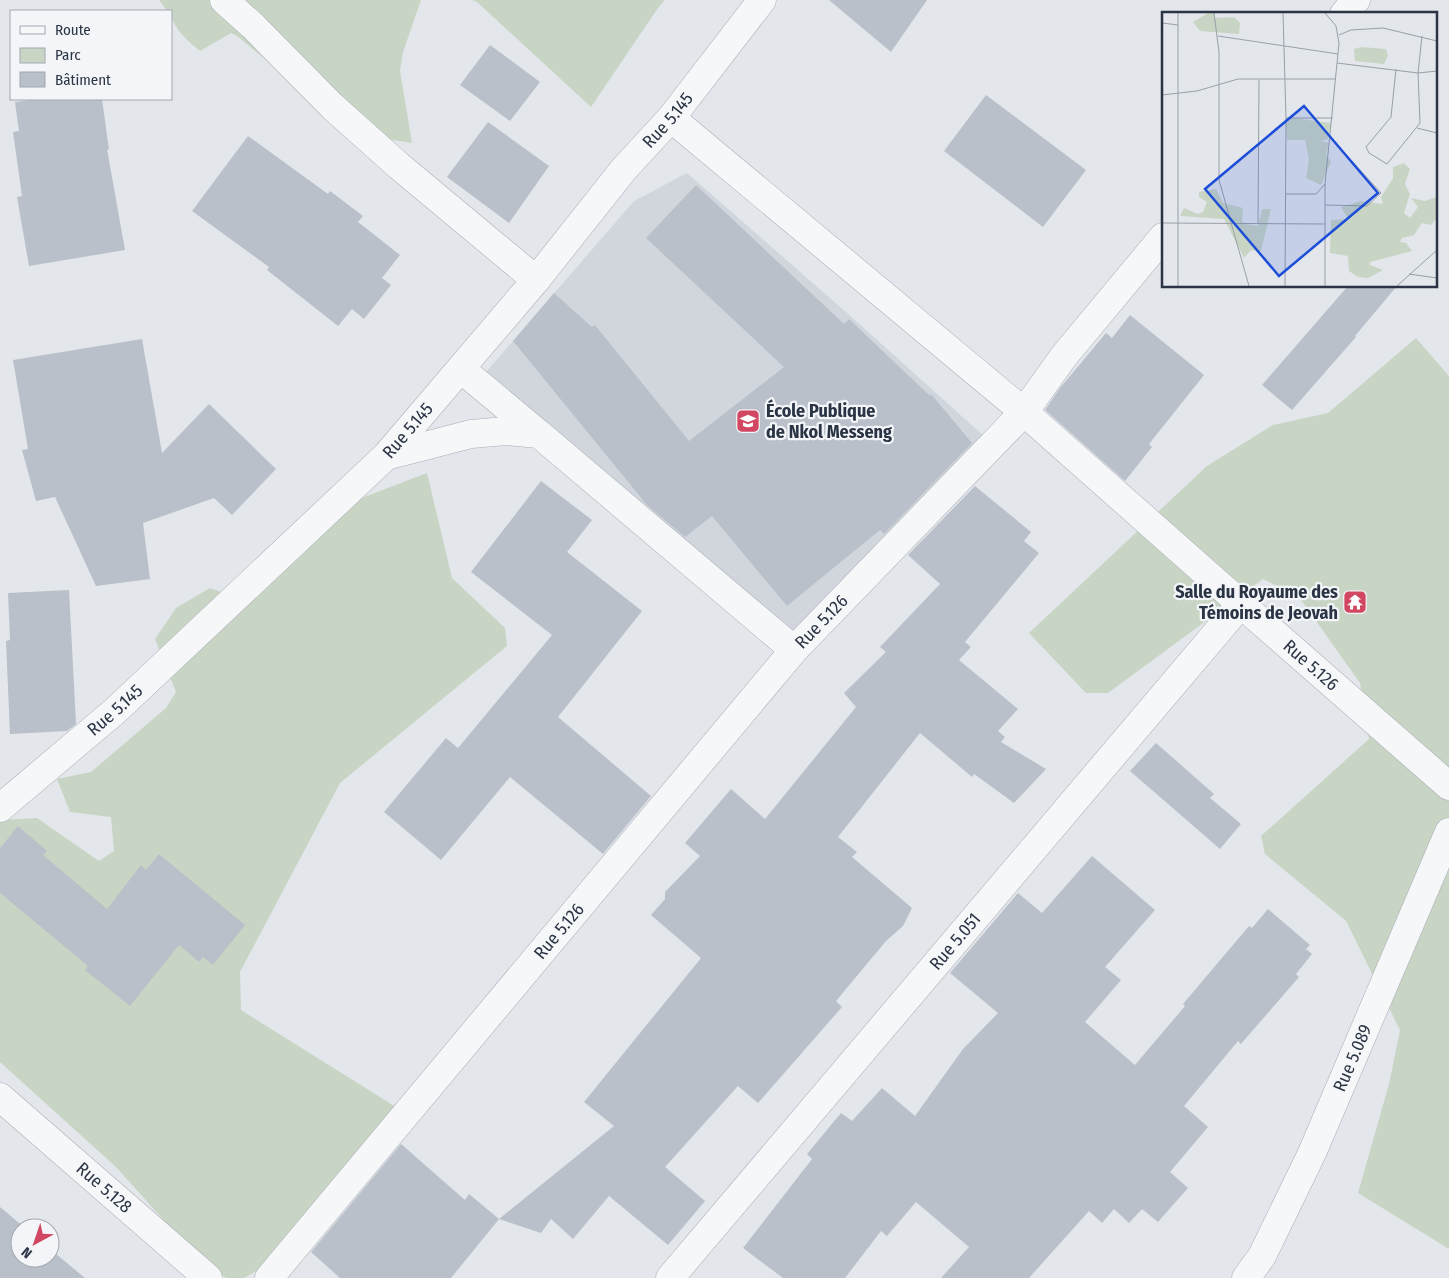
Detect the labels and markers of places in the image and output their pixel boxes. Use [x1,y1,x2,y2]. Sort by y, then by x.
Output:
place label: École Publique de Nkol Messeng [766,399,892,443]
school or university icon: École Publique de Nkol Messeng [735,408,761,434]
place label: Salle du Royaume des Témoins de Jeovah [1175,581,1338,624]
temple icon: Salle du Royaume des Témoins de Jeovah [1342,589,1368,615]

